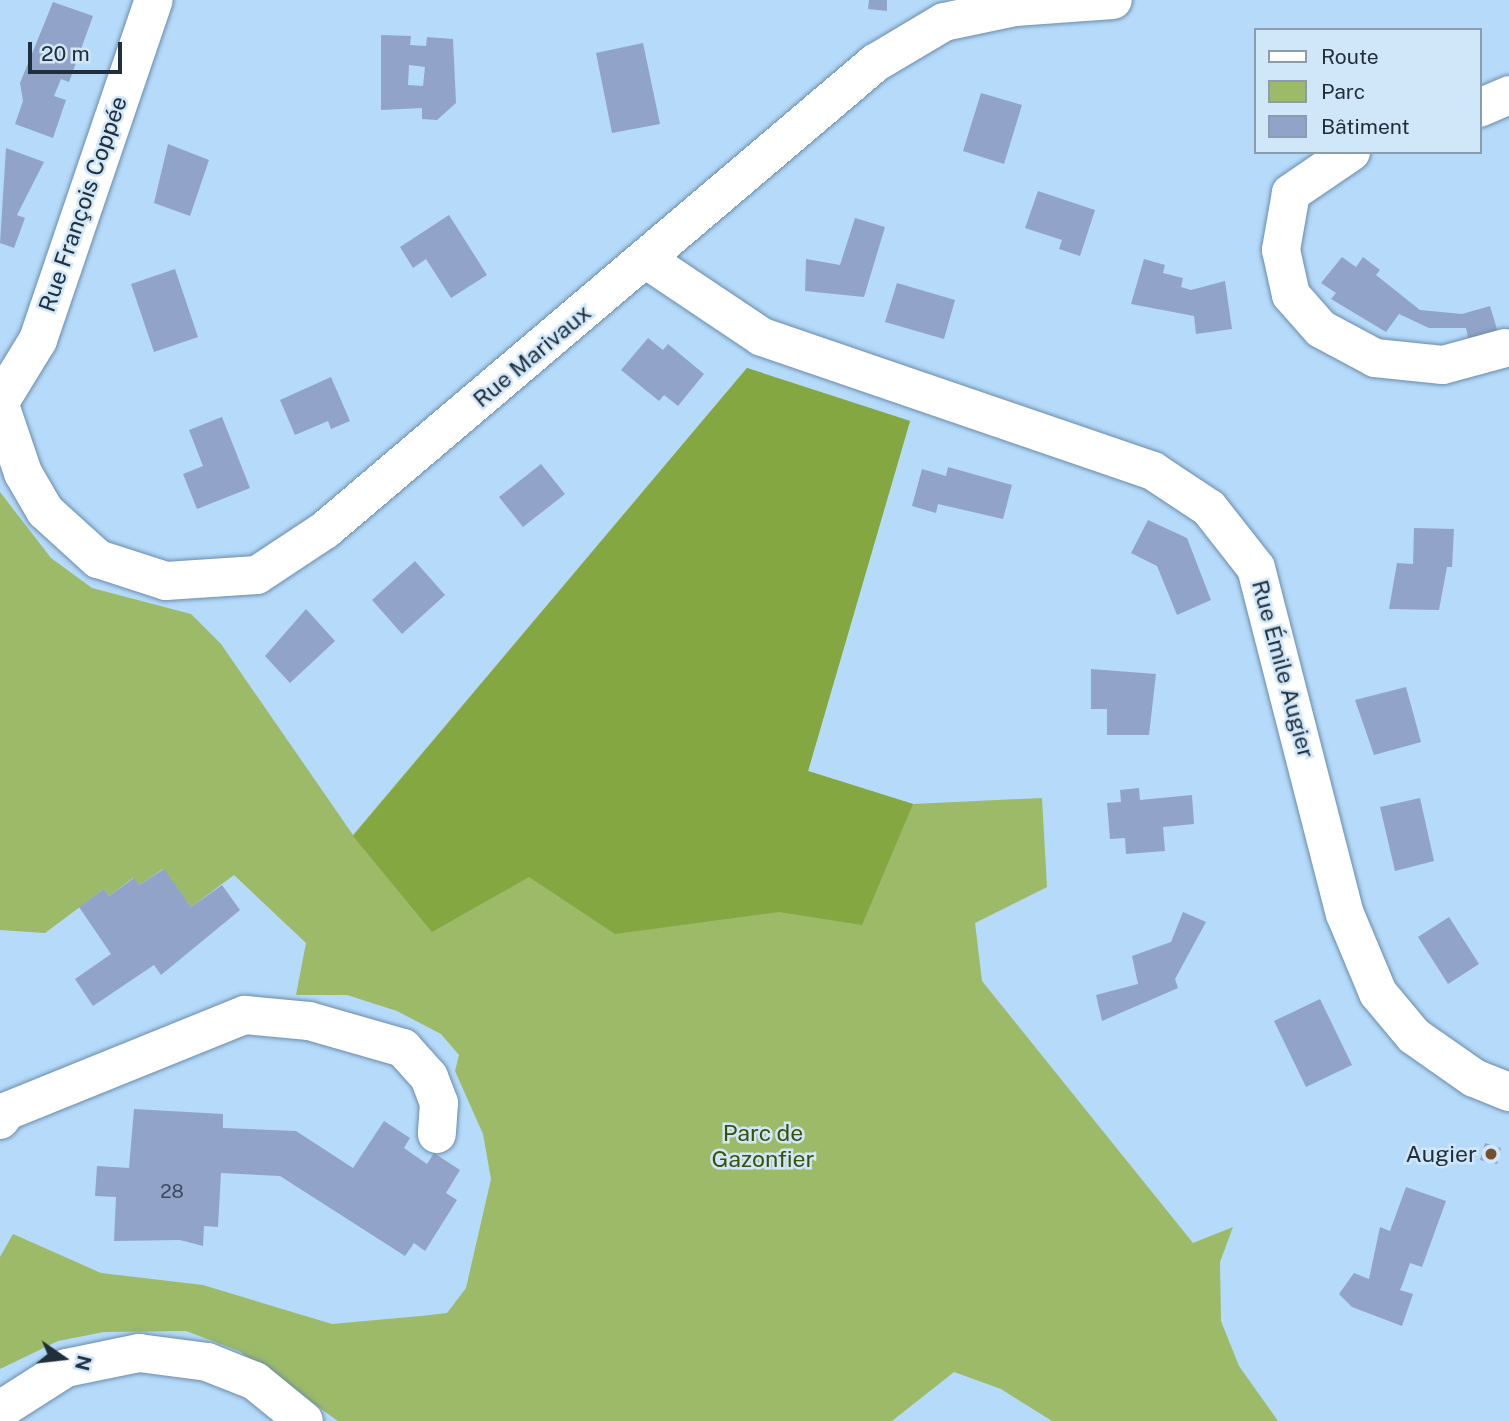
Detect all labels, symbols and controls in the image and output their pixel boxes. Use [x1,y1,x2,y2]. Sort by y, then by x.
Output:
scale bar [32,28,126,72]
legend [1254,28,1481,154]
text: 20 m [41,41,90,66]
text: Route [1321,44,1379,69]
text: Parc [1321,79,1365,104]
street label: Rue François Coppée [33,93,133,315]
text: Bâtiment [1321,114,1410,139]
street label: Rue Marivaux [467,299,597,413]
street label: Rue Émile Augier [1246,577,1320,761]
park label: Parc de Gazonfier [711,1119,815,1173]
place label: Augier [1406,1140,1477,1168]
marker: Augier [1483,1146,1499,1162]
house number: 28 [160,1181,184,1203]
north arrow [28,1323,98,1393]
text: N [71,1353,96,1373]

